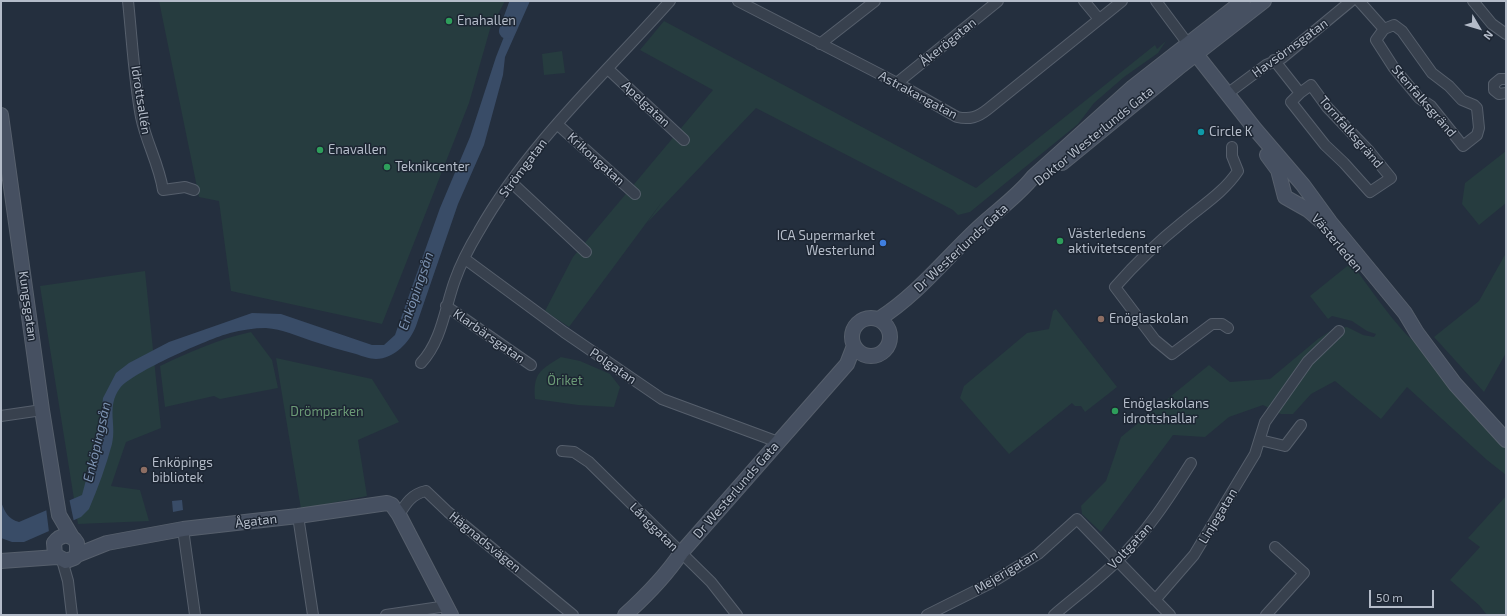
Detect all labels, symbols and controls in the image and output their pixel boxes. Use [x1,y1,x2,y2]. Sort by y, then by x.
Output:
north arrow [1459,8,1499,48]
place label: Enahallen [457,13,516,29]
street label: Åkerögatan [917,15,979,69]
street label: Havsörnsgatan [1249,15,1331,81]
marker: Enahallen [444,16,454,26]
text: N [1481,29,1496,43]
street label: Stenfalksgränd [1388,62,1460,140]
street label: Idrottsallén [128,65,154,135]
street label: Astrakangatan [876,68,960,122]
street label: Apelgatan [619,78,673,130]
street label: Doktor Westerlunds Gata [1031,83,1157,189]
street label: Tornfalksgränd [1316,93,1386,171]
place label: Circle K [1209,124,1252,140]
marker: Circle K [1196,127,1206,137]
street label: Krikongatan [564,129,628,189]
street label: Strömgatan [496,135,550,201]
place label: Enavallen [328,142,386,158]
marker: Enavallen [315,145,325,155]
place label: Teknikcenter [395,159,470,175]
marker: Teknikcenter [382,162,392,172]
street label: Dr Westerlunds Gata [911,200,1011,296]
street label: Västerleden [1308,211,1366,275]
place label: Västerledens aktivitetscenter [1068,226,1161,257]
place label: ICA Supermarket Westerlund [777,228,875,259]
marker: Västerledens aktivitetscenter [1055,236,1065,246]
marker: ICA Supermarket Westerlund [878,238,888,248]
water label: Enköpingsån [395,250,437,332]
street label: Kungsgatan [15,270,41,342]
street label: Klarbärsgatan [450,305,528,367]
place label: Enöglaskolan [1109,311,1188,327]
marker: Enöglaskolan [1096,314,1106,324]
street label: Polgatan [587,345,639,387]
park label: Öriket [547,373,583,389]
place label: Enöglaskolans idrottshallar [1123,396,1209,427]
water label: Enköpingsån [80,400,114,484]
park label: Drömparken [290,404,364,420]
marker: Enöglaskolans idrottshallar [1110,406,1120,416]
street label: Dr Westerlunds Gata [690,439,782,541]
place label: Enköpings bibliotek [152,455,213,486]
marker: Enköpings bibliotek [139,465,149,475]
street label: Linjegatan [1195,486,1241,546]
street label: Långgatan [626,499,682,555]
street label: Hägnadsvägen [446,508,524,576]
street label: Ågatan [234,511,278,531]
street label: Voltgatan [1105,520,1155,572]
street label: Mejerigatan [972,547,1040,597]
scale bar [1371,582,1436,608]
text: 50 m [1376,590,1403,604]

